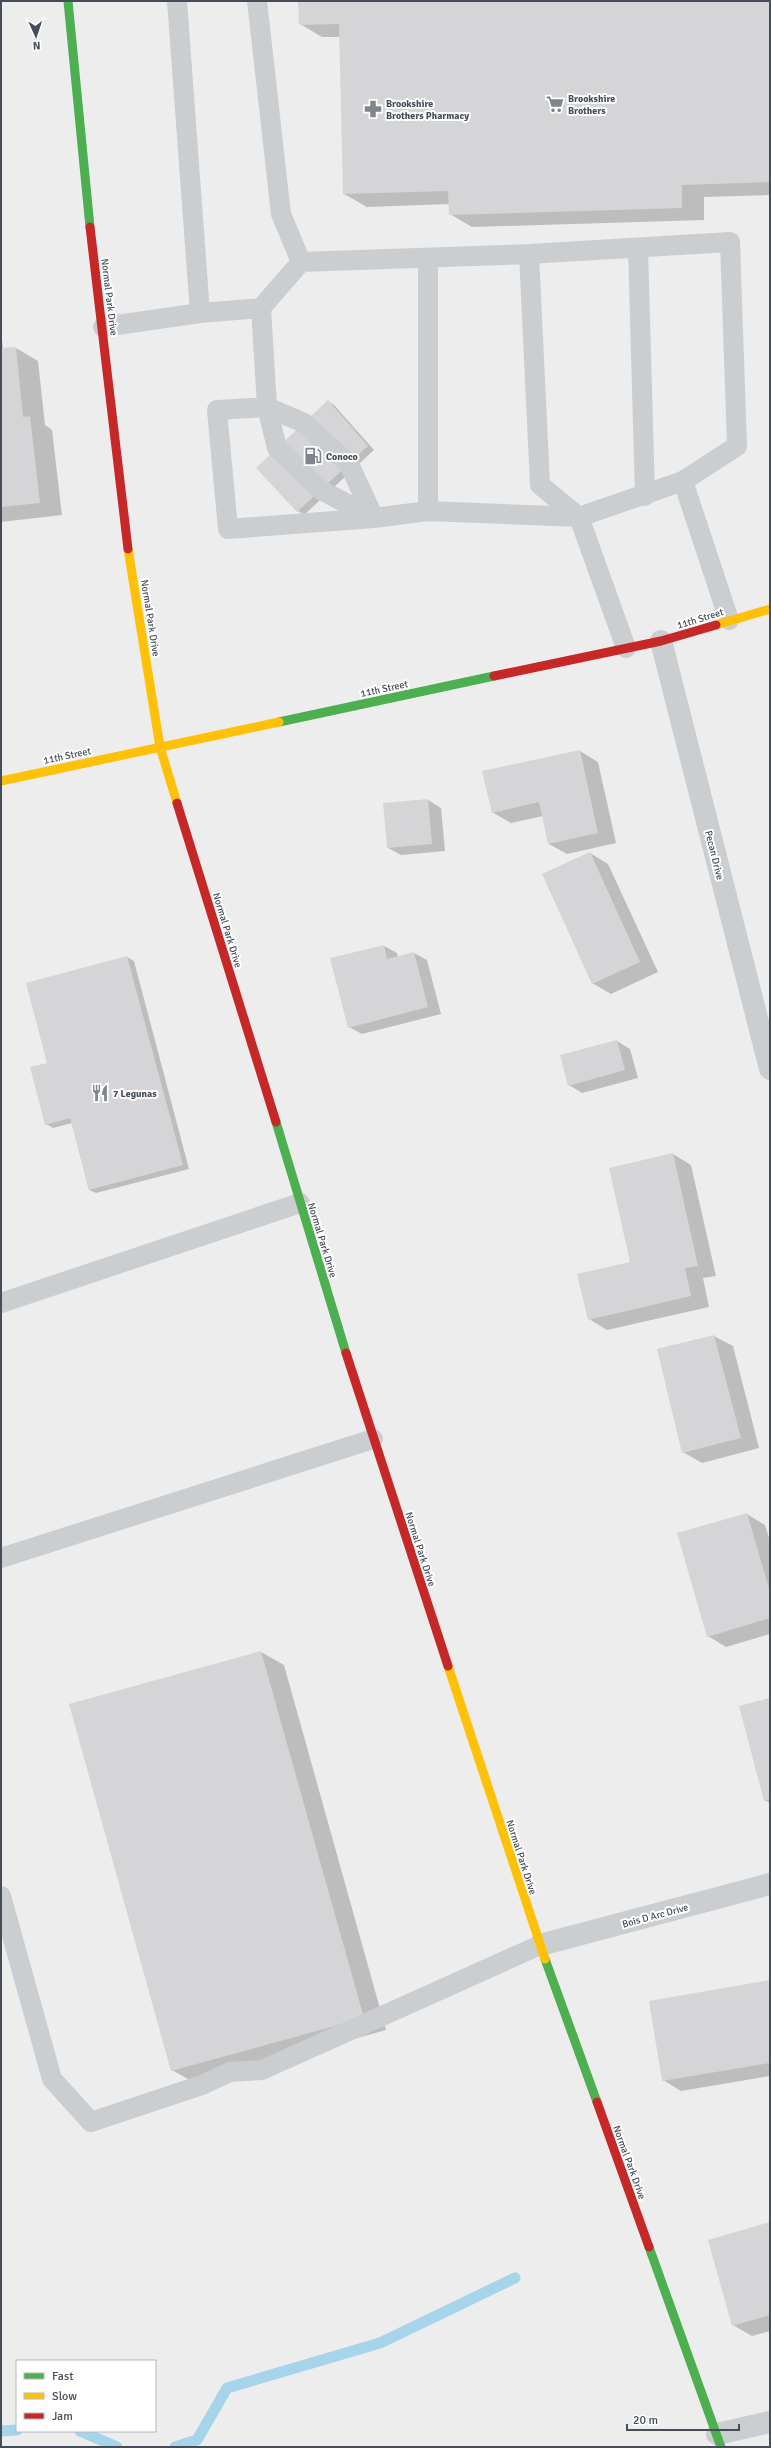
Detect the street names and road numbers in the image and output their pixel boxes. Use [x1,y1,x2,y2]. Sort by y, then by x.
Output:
street label: Normal Park Drive [98,258,120,336]
street label: Normal Park Drive [138,579,162,657]
street label: 11th Street [676,606,725,632]
street label: 11th Street [359,678,409,700]
street label: 11th Street [42,745,92,767]
street label: Pecan Drive [702,829,726,881]
street label: Normal Park Drive [210,891,244,969]
street label: Normal Park Drive [305,1201,339,1279]
street label: Normal Park Drive [402,1511,438,1588]
street label: Normal Park Drive [503,1819,539,1896]
street label: Bois D Arc Drive [621,1901,690,1931]
street label: Normal Park Drive [610,2124,648,2201]

